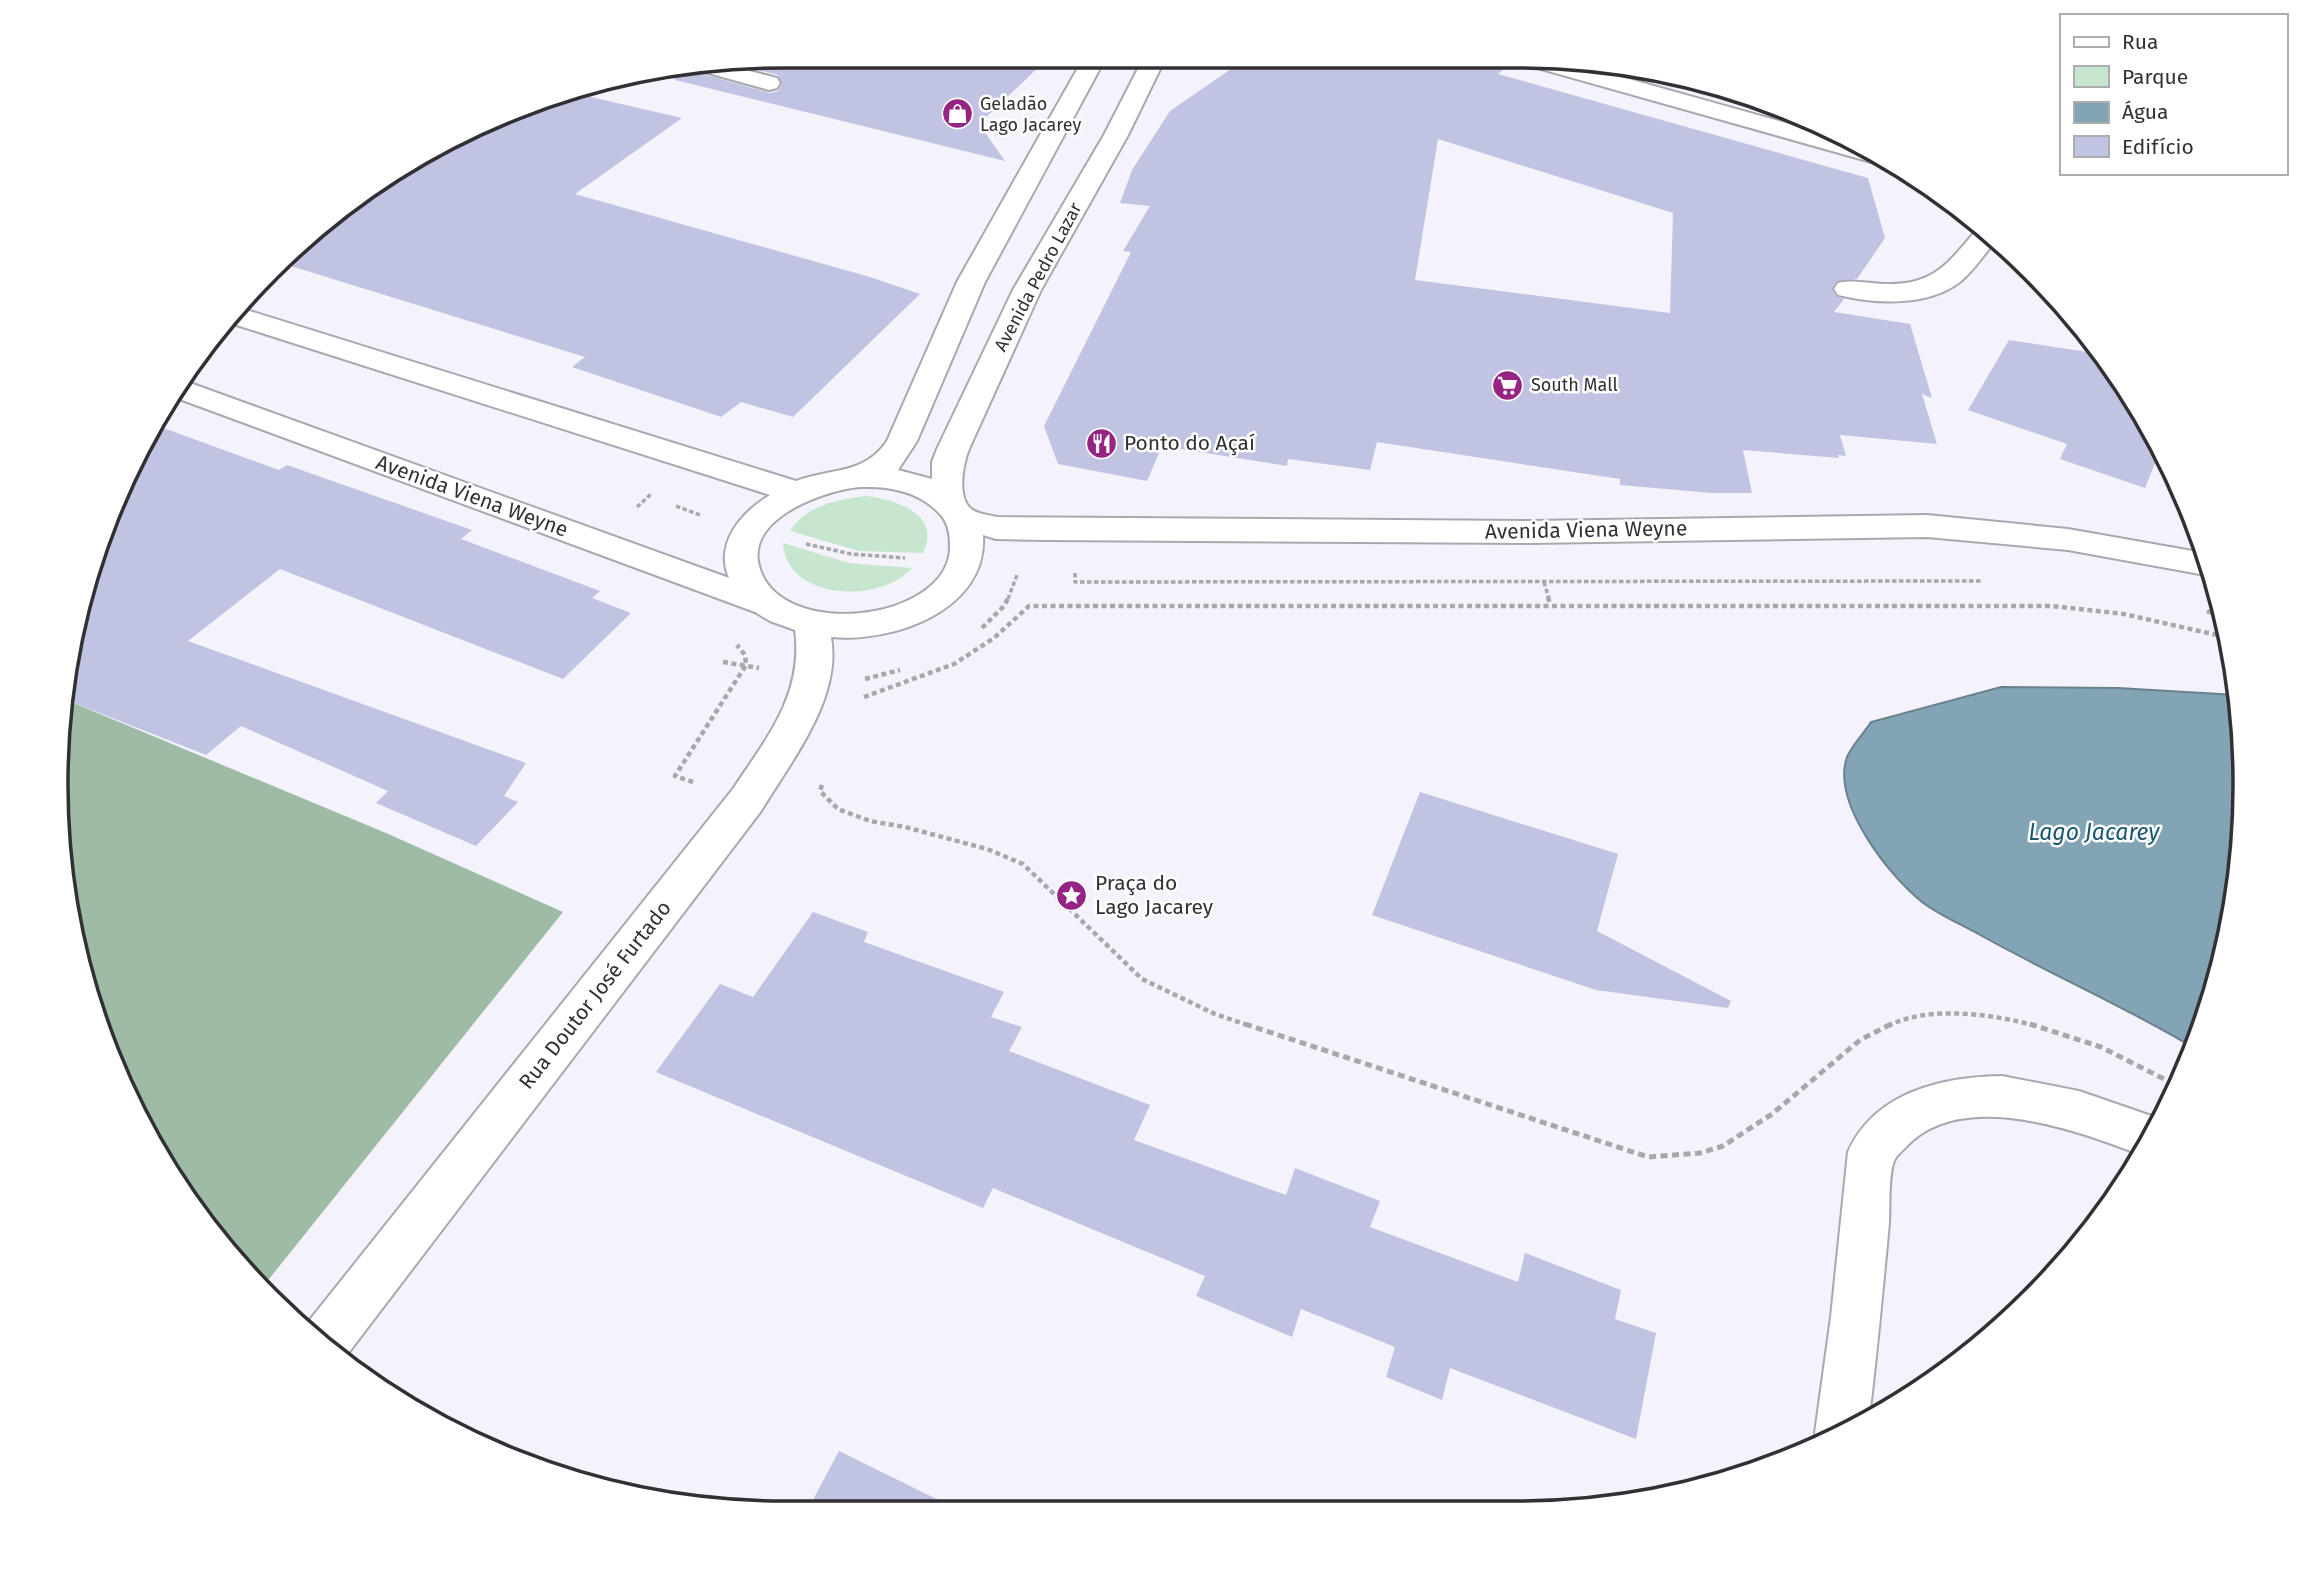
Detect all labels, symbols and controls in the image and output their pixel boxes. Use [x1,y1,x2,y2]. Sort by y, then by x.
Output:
legend [2060,14,2287,175]
text: Rua [2122,29,2158,55]
text: Parque [2122,64,2188,90]
place label: Geladão Lago Jacarey [980,93,1081,136]
shop icon: Geladão Lago Jacarey [940,97,974,131]
text: Água [2122,99,2168,125]
text: Edifício [2122,134,2194,160]
street label: Avenida Pedro Lazar [990,199,1086,355]
supermarket icon: South Mall [1491,368,1525,402]
place label: South Mall [1531,374,1618,396]
restaurant icon: Ponto do Açaí [1084,426,1118,460]
place label: Ponto do Açaí [1124,430,1255,456]
street label: Avenida Viena Weyne [372,449,572,543]
street label: Avenida Viena Weyne [1485,515,1687,545]
water label: Lago Jacarey [2029,818,2160,846]
place label: Praça do Lago Jacarey [1095,870,1214,920]
place icon: Praça do Lago Jacarey [1055,878,1089,912]
street label: Rua Doutor José Furtado [513,896,677,1094]

